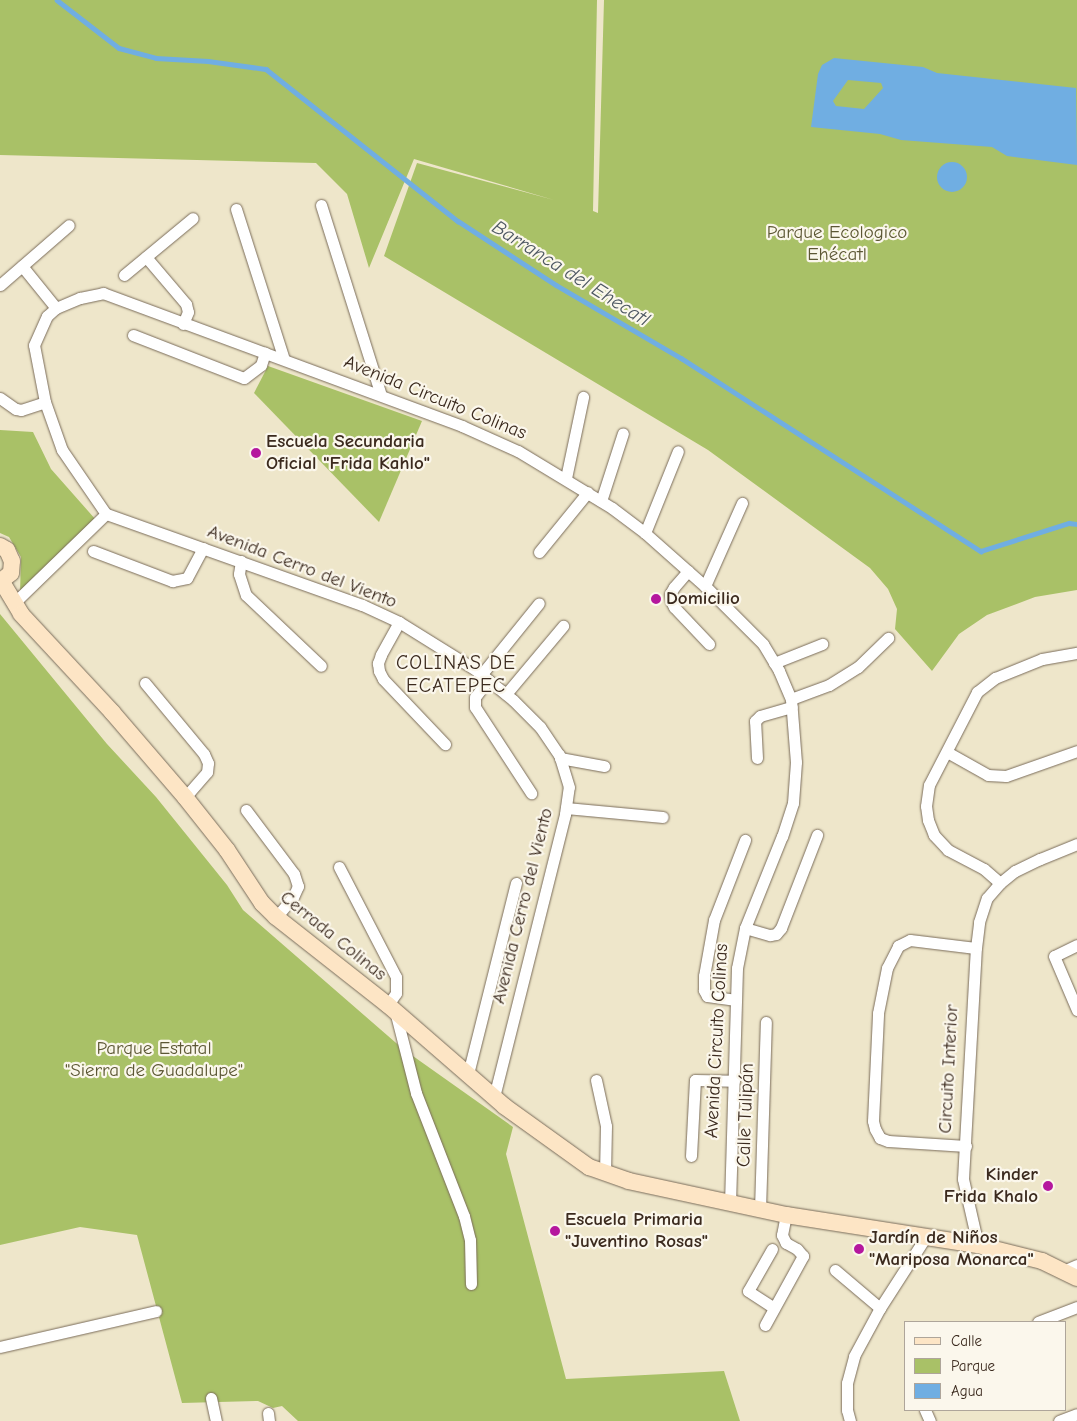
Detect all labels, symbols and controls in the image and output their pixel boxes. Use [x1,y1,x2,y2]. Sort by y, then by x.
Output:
water label: Barranca del Ehecatl [488,215,654,331]
park label: Parque Ecologico Ehécatl [767,222,907,266]
street label: Avenida Circuito Colinas [340,351,530,445]
place label: Escuela Secundaria Oficial "Frida Kahlo" [266,431,430,475]
marker: Escuela Secundaria Oficial "Frida Kahlo" [250,447,262,459]
street label: Avenida Cerro del Viento [204,520,400,614]
place label: Domicilio [666,588,740,610]
marker: Domicilio [650,593,662,605]
district label: COLINAS DE ECATEPEC [395,651,517,698]
street label: Avenida Cerro del Viento [488,806,558,1006]
street label: Cerrada Colinas [275,886,391,986]
street label: Avenida Circuito Colinas [701,943,733,1139]
street label: Circuito Interior [934,1004,964,1134]
park label: Parque Estatal "Sierra de Guadalupe" [65,1038,243,1082]
street label: Calle Tulipán [733,1063,759,1167]
place label: Kinder Frida Khalo [944,1164,1038,1208]
marker: Kinder Frida Khalo [1042,1180,1054,1192]
place label: Escuela Primaria "Juventino Rosas" [565,1209,708,1253]
marker: Escuela Primaria "Juventino Rosas" [549,1225,561,1237]
place label: Jardín de Niños "Mariposa Monarca" [869,1227,1034,1271]
marker: Jardín de Niños "Mariposa Monarca" [853,1243,865,1255]
legend [904,1321,1067,1411]
text: Calle [951,1332,982,1350]
text: Parque [951,1357,995,1375]
text: Agua [951,1382,983,1400]

